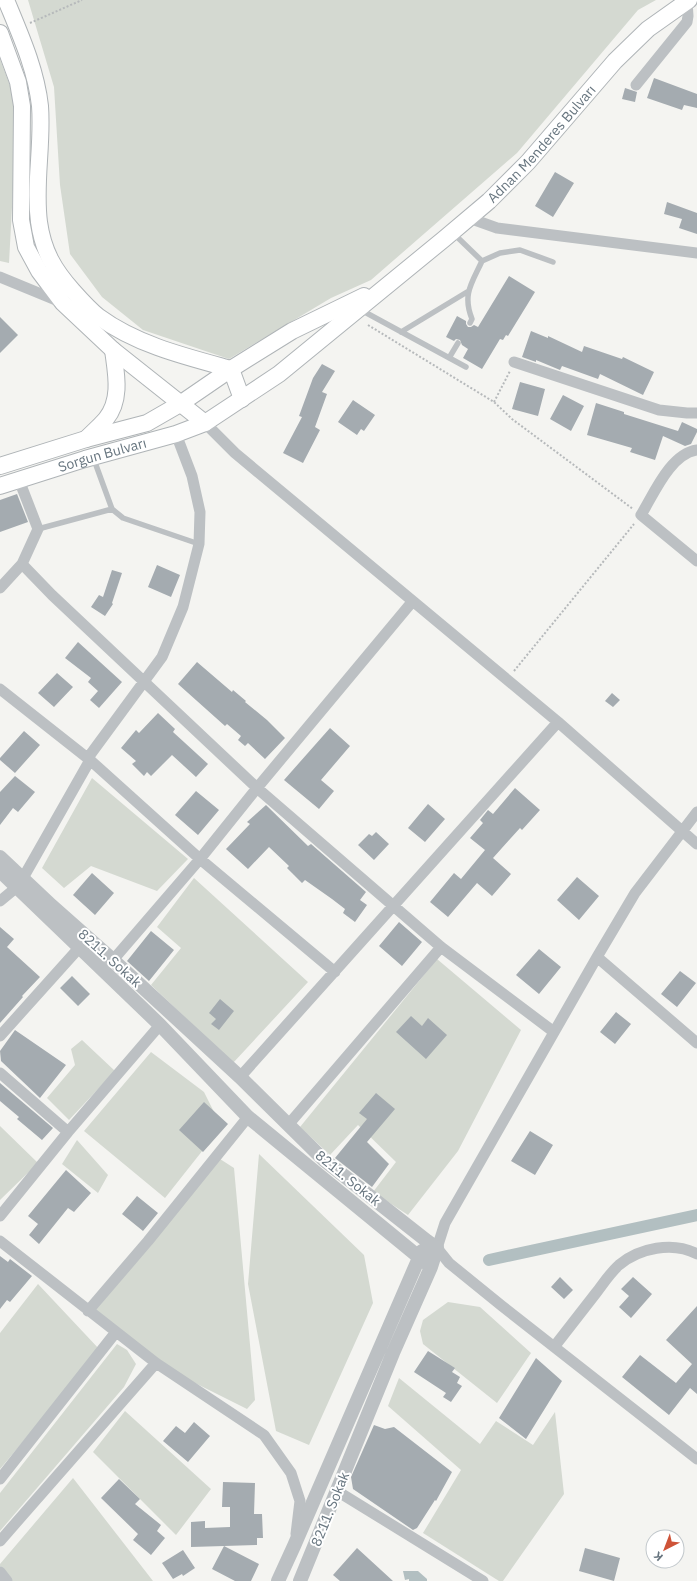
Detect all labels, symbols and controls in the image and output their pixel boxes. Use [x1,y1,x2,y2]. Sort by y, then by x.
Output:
street label: Adnan Menderes Bulvarı [483,81,599,207]
street label: Sorgun Bulvarı [56,434,148,476]
street label: 8211. Sokak [75,925,146,991]
street label: 8211. Sokak [312,1146,385,1210]
street label: 8211. Sokak [307,1469,353,1549]
north arrow [645,1529,685,1569]
text: K [651,1548,666,1564]

